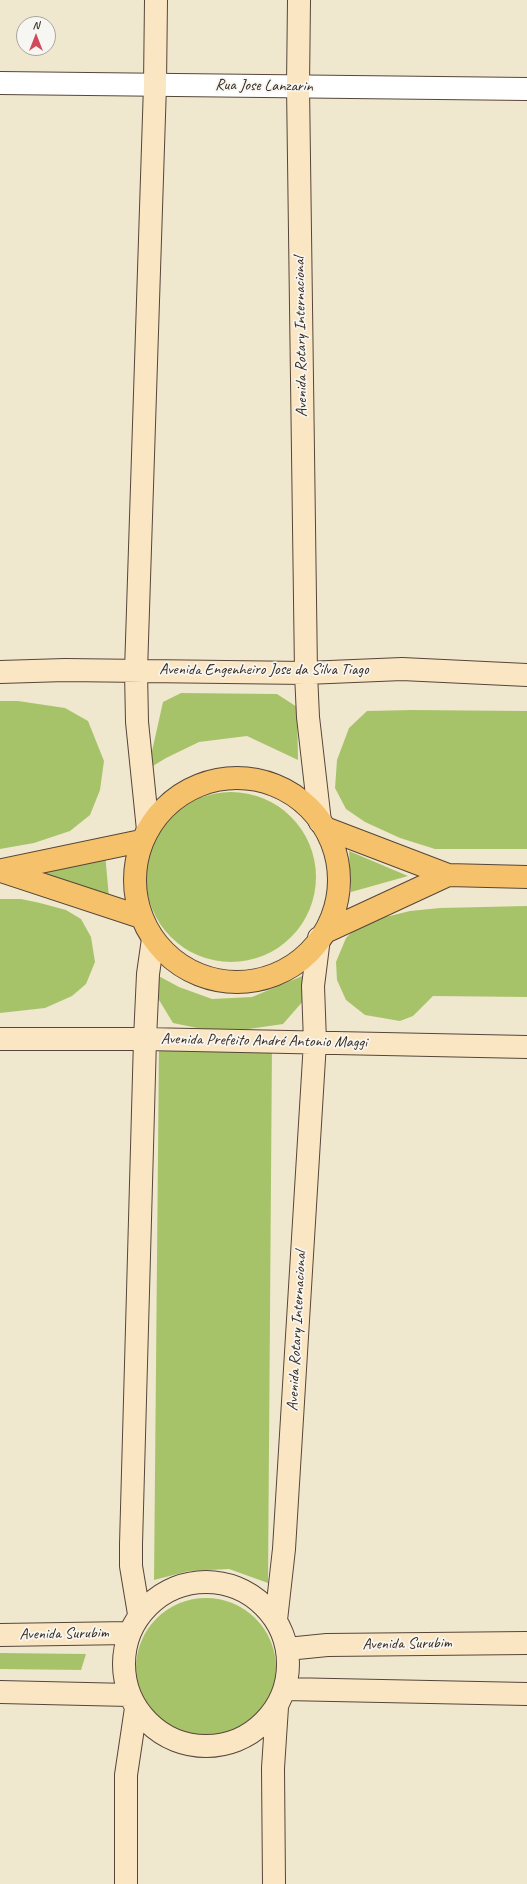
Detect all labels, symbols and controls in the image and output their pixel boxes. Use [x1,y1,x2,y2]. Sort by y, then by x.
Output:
north arrow [16,16,56,56]
text: N [33,18,39,32]
street label: Rua Jose Lanzarin [215,76,313,96]
street label: Avenida Rotary Internacional [290,257,312,417]
street label: Avenida Engenheiro Jose da Silva Tiago [159,660,369,680]
street label: Avenida Prefeito André Antonio Maggi [161,1030,367,1052]
street label: Avenida Rotary Internacional [283,1251,311,1411]
street label: Avenida Surubim [19,1624,109,1644]
street label: Avenida Surubim [362,1634,452,1654]

